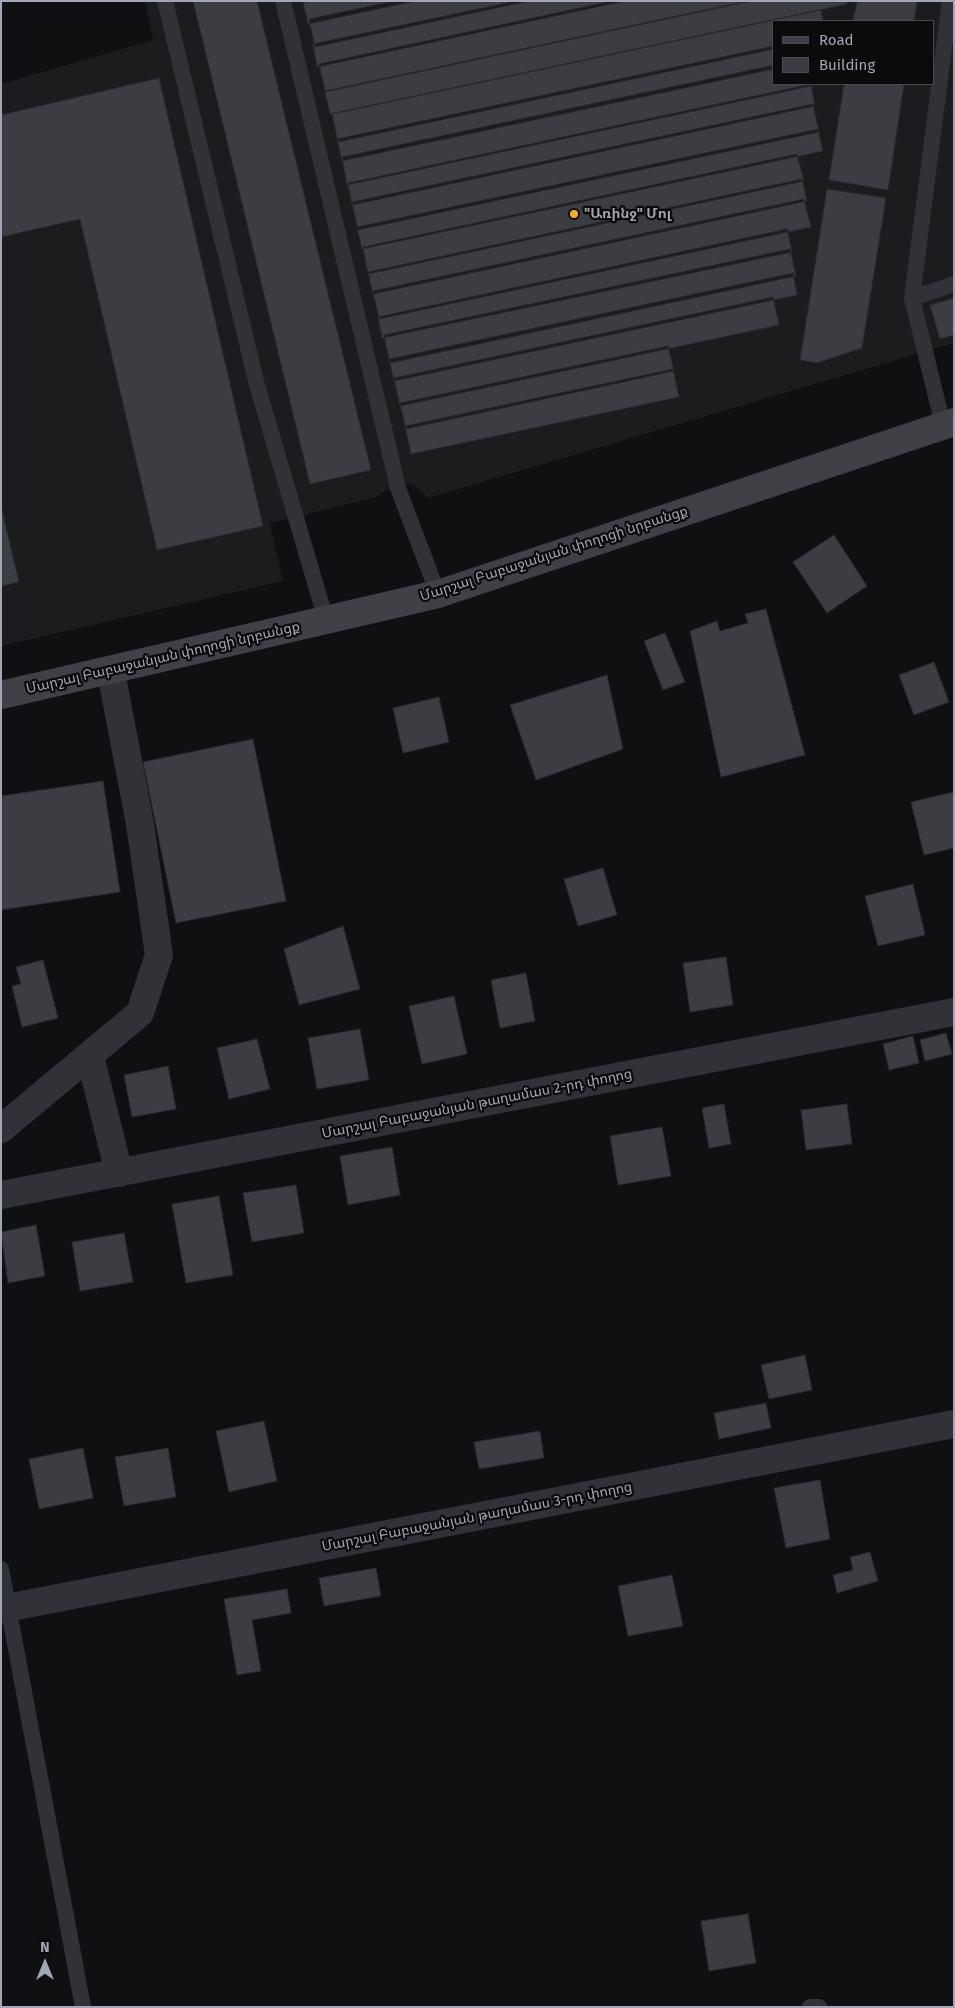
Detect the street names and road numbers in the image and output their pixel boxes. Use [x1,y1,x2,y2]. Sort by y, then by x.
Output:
street label: Մարշալ Բաբաջանյան փողոցի նրբանցք [418,503,690,605]
street label: Մարշալ Բաբաջանյան փողոցի նրբանցք [24,618,302,698]
street label: Մարշալ Բաբաջանյան թաղամաս 2-րդ փողոց [320,1066,634,1142]
street label: Մարշալ Բաբաջանյան թաղամաս 3-րդ փողոց [320,1479,634,1555]

